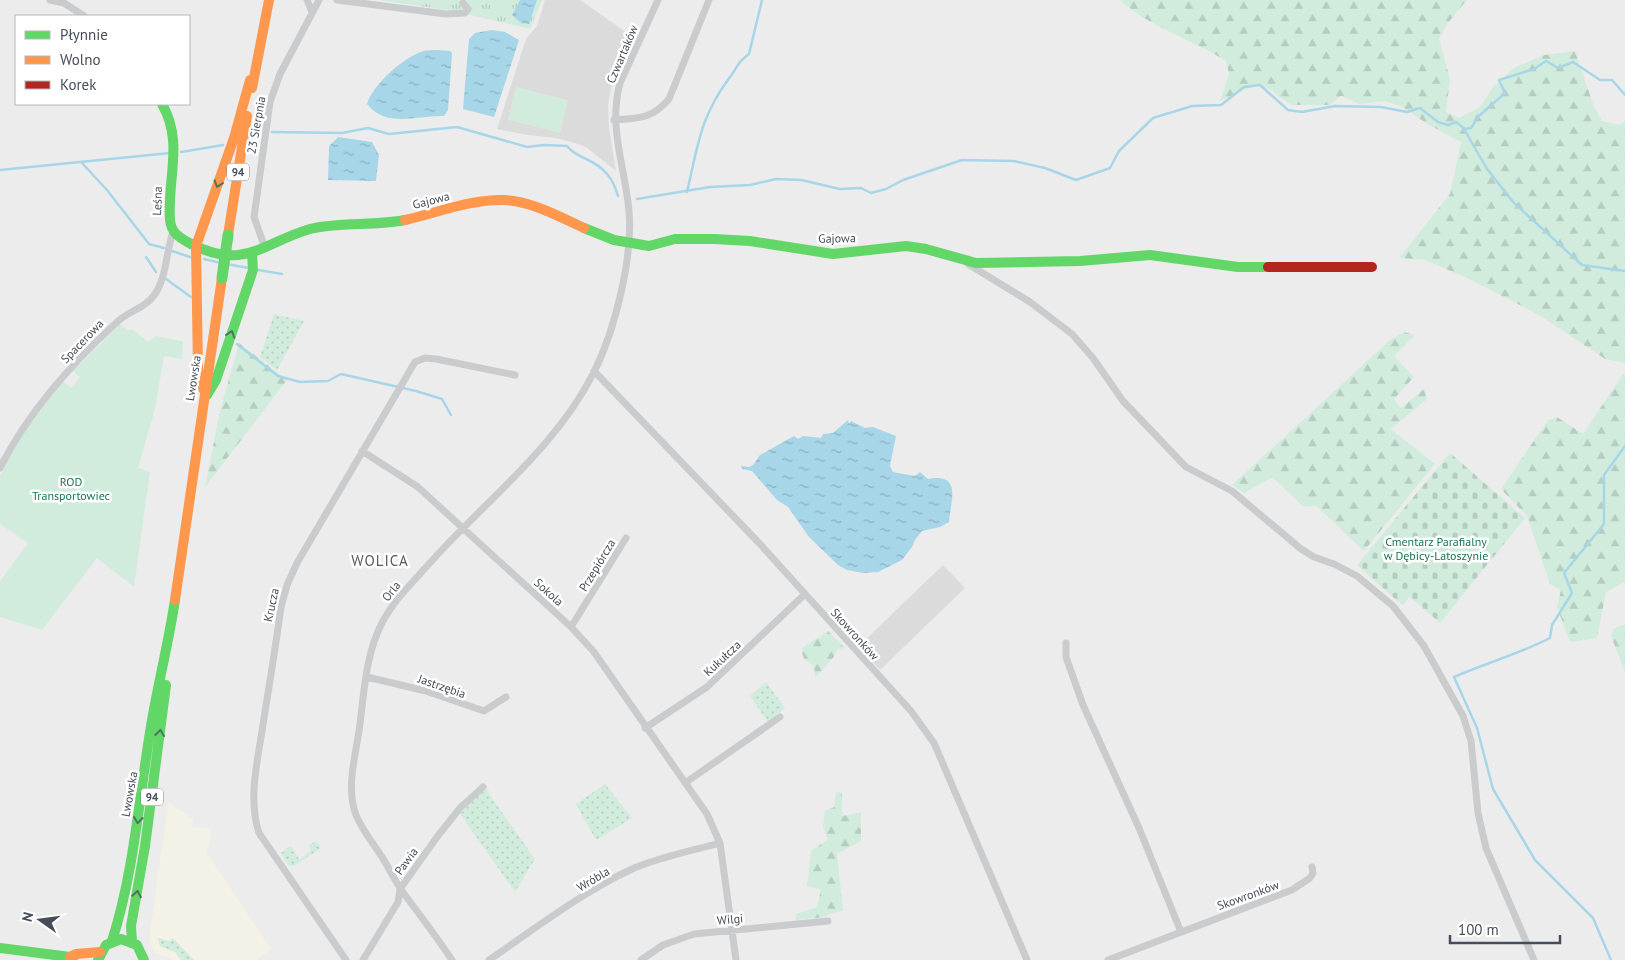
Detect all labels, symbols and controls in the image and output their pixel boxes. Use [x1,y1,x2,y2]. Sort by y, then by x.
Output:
legend [15,15,190,105]
street label: Czwartaków [603,22,641,85]
text: Płynnie [60,25,108,44]
text: Wolno [60,50,100,69]
text: Korek [60,75,97,94]
street label: 23 Sierpnia [244,95,268,155]
road number: 94 [227,163,249,180]
one-way arrow [214,179,224,188]
street label: Leśna [149,186,165,216]
street label: Gajowa [411,188,451,212]
street label: Gajowa [818,230,856,246]
street label: Spacerowa [57,316,107,366]
one-way arrow [225,330,235,339]
street label: Lwowska [182,354,204,402]
park label: ROD Transportowiec [32,474,111,503]
park label: Cmentarz Parafialny w Dębicy-Latoszynie [1384,534,1488,563]
street label: Przepiórcza [576,536,618,594]
district label: WOLICA [351,551,409,570]
street label: Sokola [531,575,567,609]
street label: Orla [378,578,404,604]
street label: Krucza [260,587,282,623]
street label: Skowronków [828,605,882,663]
street label: Kukułcza [700,637,744,679]
street label: Jastrzębia [415,671,468,701]
one-way arrow [154,728,165,736]
street label: Lwowska [118,770,140,818]
road number: 94 [141,789,163,806]
one-way arrow [133,816,144,824]
street label: Pawia [391,844,421,878]
street label: Wróbla [574,863,612,895]
street label: Skowronków [1215,877,1281,913]
one-way arrow [132,889,142,898]
north arrow [15,895,65,945]
text: N [18,910,37,923]
street label: Wilgi [716,910,744,928]
scale bar [1450,912,1560,944]
text: 100 m [1458,920,1499,939]

